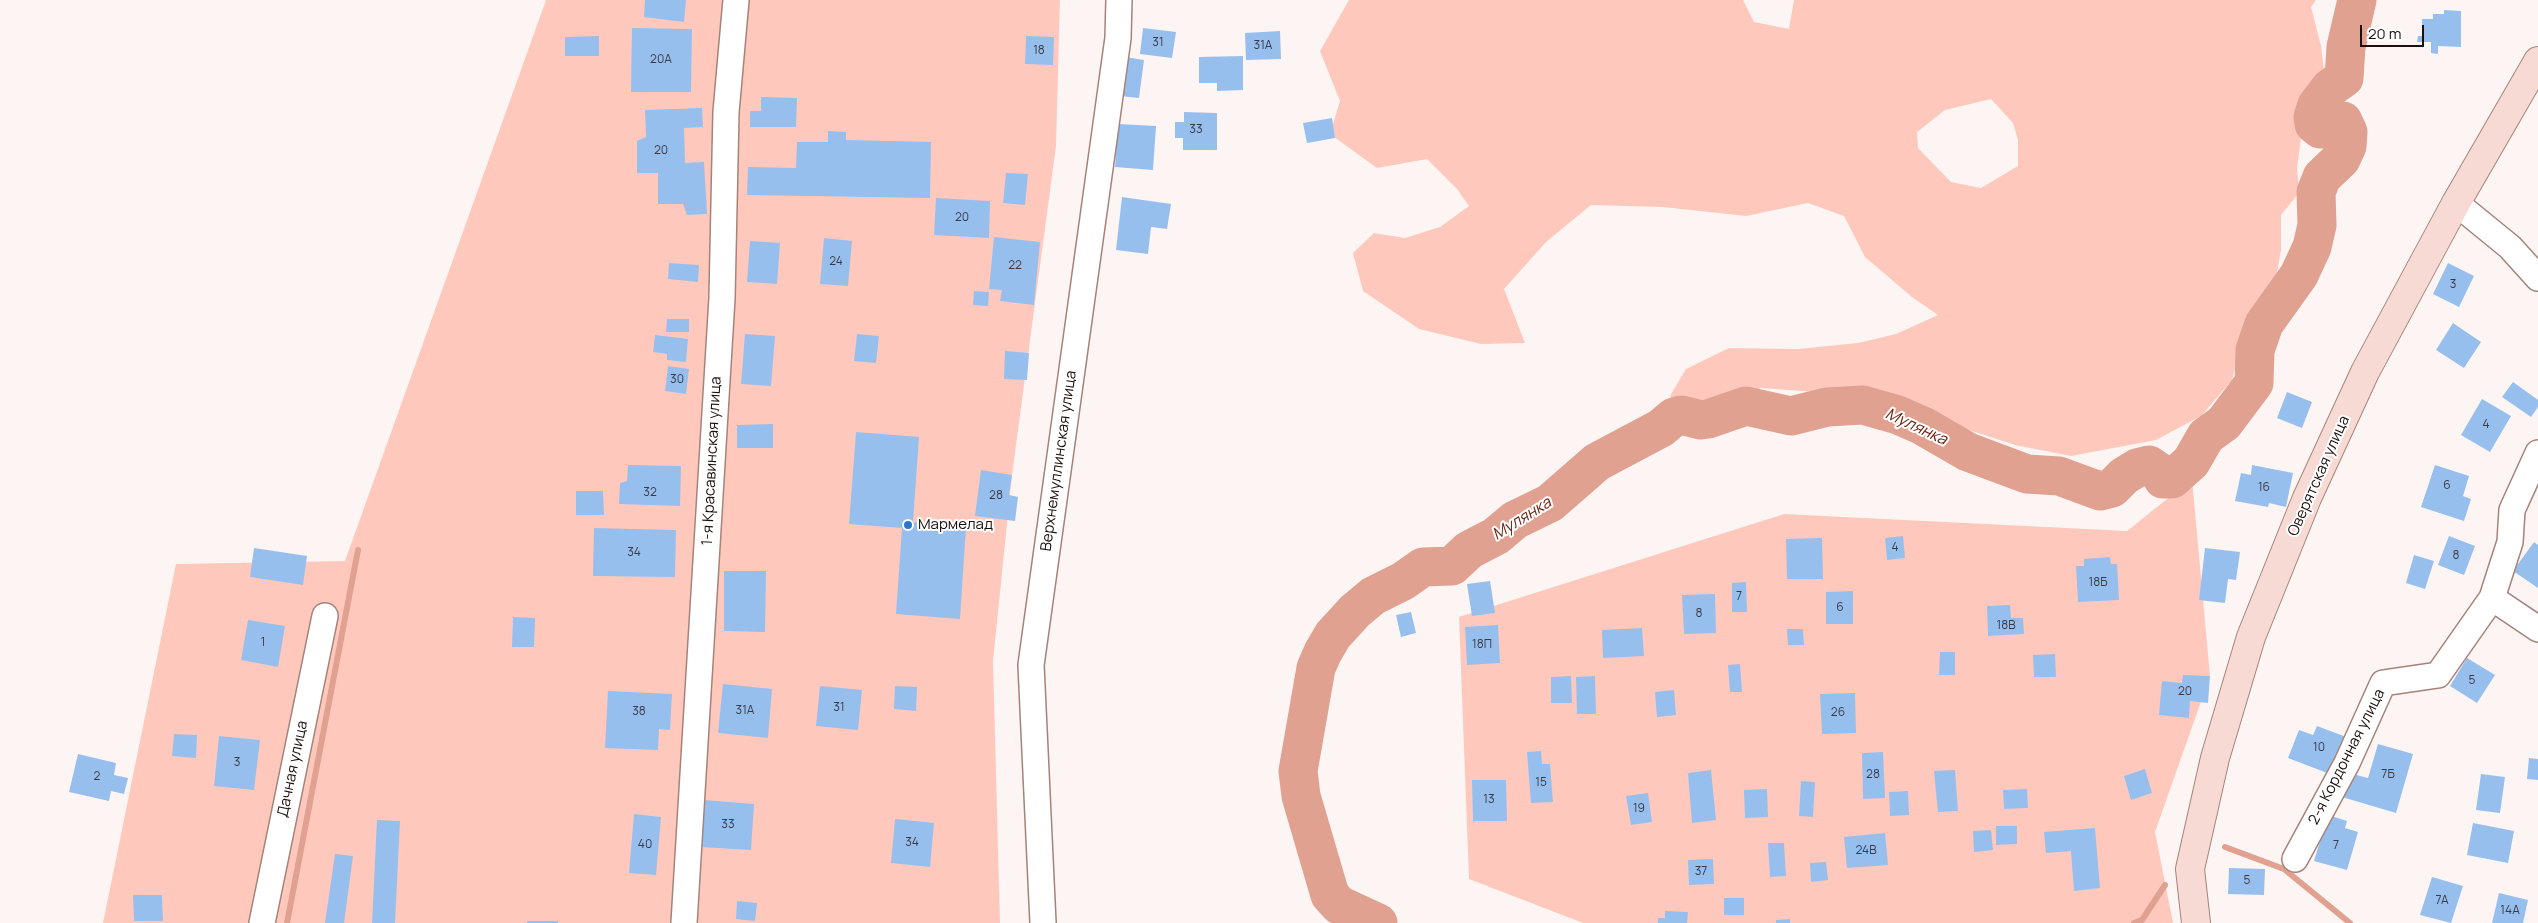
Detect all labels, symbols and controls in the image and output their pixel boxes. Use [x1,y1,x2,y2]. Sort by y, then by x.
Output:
scale bar [2363,15,2427,47]
text: 20 m [2368,23,2401,44]
house number: 31 [1152,36,1164,50]
house number: 31А [1254,39,1272,53]
house number: 18 [1033,44,1045,58]
house number: 20А [650,53,672,67]
house number: 33 [1189,123,1203,137]
house number: 20 [654,144,668,158]
house number: 20 [955,211,969,225]
house number: 24 [829,255,843,269]
house number: 22 [1008,259,1022,273]
house number: 3 [2450,278,2456,292]
street label: Верхнемуллинская улица [1037,370,1081,552]
house number: 30 [670,373,684,387]
street label: 1-я Красавинская улица [699,376,725,546]
water label: Мулянка [1882,404,1950,450]
street label: Оверятская улица [2284,413,2354,539]
house number: 4 [2482,418,2490,432]
house number: 6 [2443,479,2451,493]
house number: 16 [2258,481,2270,495]
house number: 32 [643,486,657,500]
house number: 28 [989,489,1003,503]
water label: Мулянка [1489,493,1555,545]
place label: Мармелад [918,516,993,534]
marker: Мармелад [902,519,914,531]
house number: 4 [1891,541,1899,555]
house number: 34 [627,546,641,560]
house number: 8 [2453,549,2459,563]
house number: 18Б [2089,576,2107,590]
house number: 7 [1736,590,1742,604]
house number: 6 [1836,601,1844,615]
house number: 8 [1696,607,1702,621]
house number: 18В [1996,619,2016,633]
house number: 1 [261,636,265,650]
house number: 18П [1472,638,1492,652]
house number: 5 [2469,674,2475,688]
house number: 20 [2178,685,2192,699]
street label: 2-я Кордонная улица [2305,686,2389,828]
house number: 31 [833,701,845,715]
house number: 31А [736,704,754,718]
house number: 38 [632,705,646,719]
house number: 26 [1831,706,1845,720]
street label: Дачная улица [274,719,312,819]
house number: 10 [2313,741,2325,755]
house number: 3 [234,756,240,770]
house number: 28 [1866,768,1880,782]
house number: 7Б [2381,768,2395,782]
house number: 2 [94,770,100,784]
house number: 15 [1535,776,1547,790]
house number: 13 [1483,793,1495,807]
house number: 19 [1633,802,1645,816]
house number: 33 [721,818,735,832]
house number: 34 [905,836,919,850]
house number: 40 [638,838,652,852]
house number: 7 [2333,839,2339,853]
house number: 24В [1855,844,1877,858]
house number: 37 [1695,865,1707,879]
house number: 5 [2244,874,2250,888]
house number: 7А [2435,894,2449,908]
house number: 14А [2500,904,2520,918]

